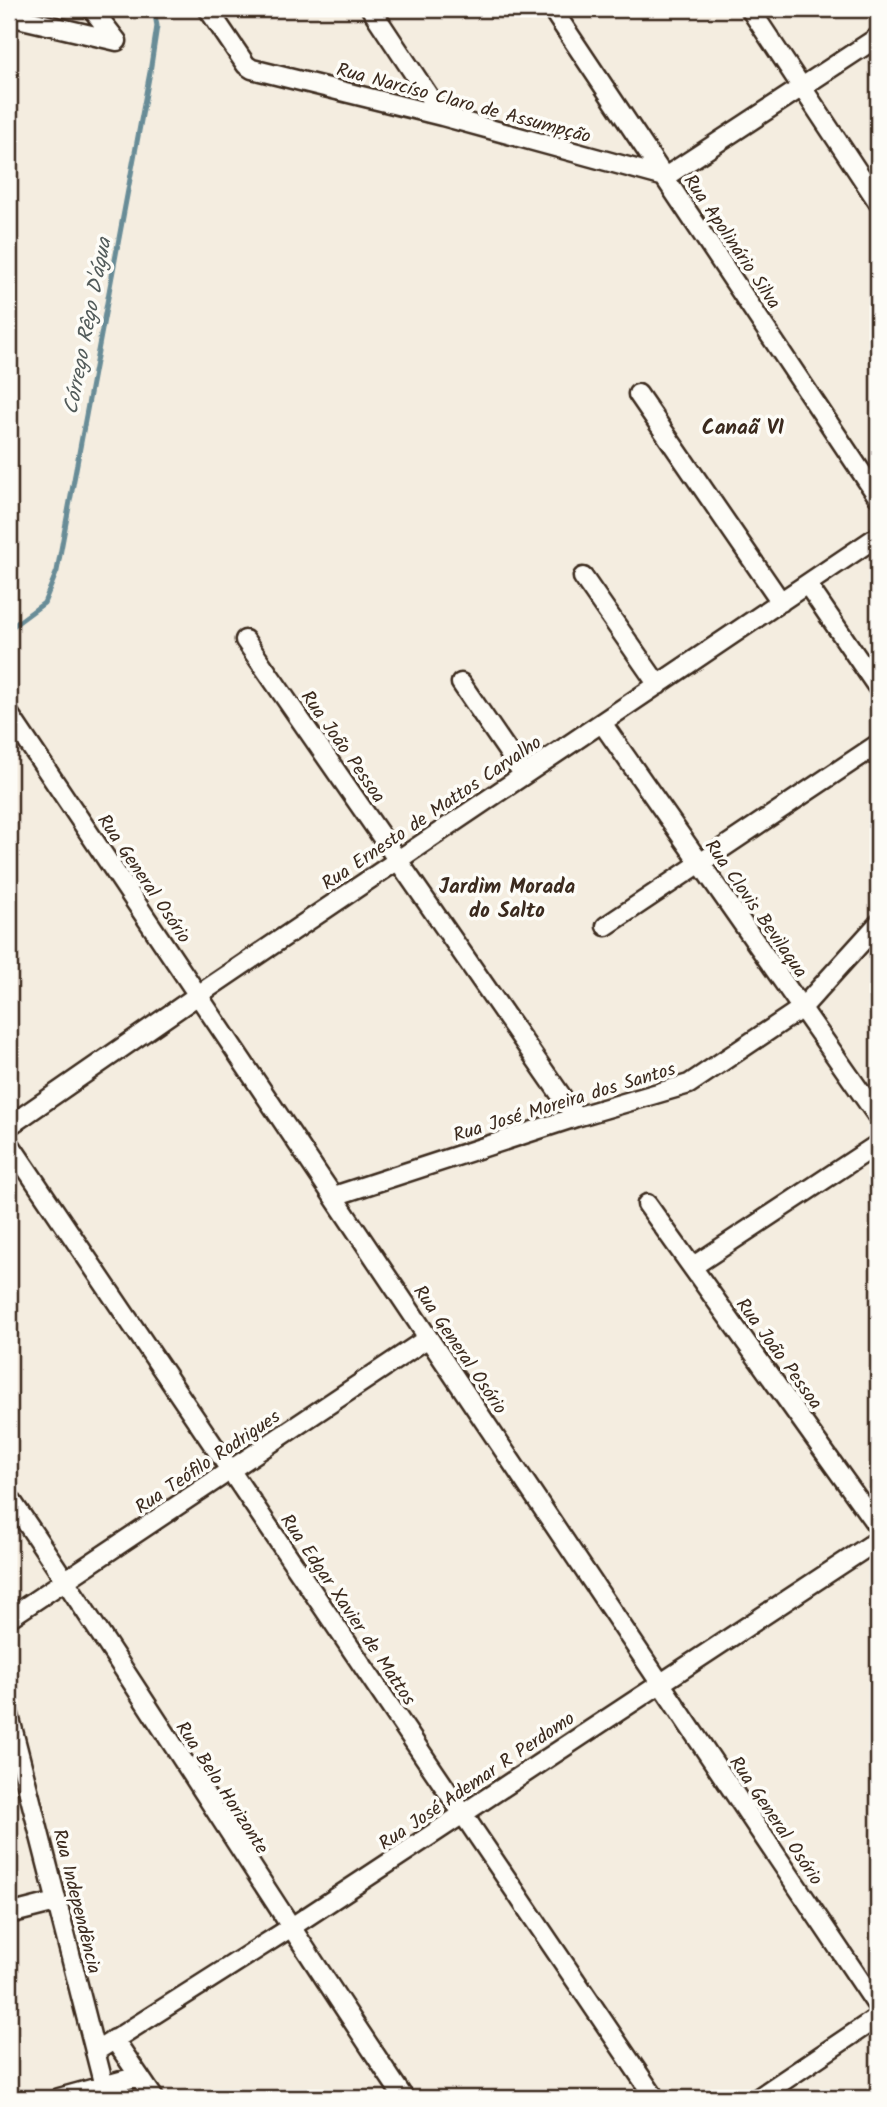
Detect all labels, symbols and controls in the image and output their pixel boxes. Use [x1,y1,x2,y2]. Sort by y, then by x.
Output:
street label: Rua Narcíso Claro de Assumpção [333,55,594,152]
street label: Rua Apolinário Silva [675,168,788,316]
water label: Córrego Rêgo D'água [55,234,122,417]
district label: Canaã VI [702,412,784,445]
street label: Rua João Pessoa [292,684,393,810]
street label: Rua Ernesto de Mattos Carvalho [316,729,548,899]
street label: Rua General Osório [89,808,198,950]
street label: Rua Clovis Bevilaqua [696,834,815,985]
district label: Jardim Morada do Salto [439,871,575,928]
street label: Rua José Moreira dos Santos [450,1055,679,1151]
street label: Rua General Osório [405,1279,514,1421]
street label: Rua João Pessoa [727,1292,829,1416]
street label: Rua Teófilo Rodrigues [129,1403,287,1523]
street label: Rua Edgar Xavier de Mattos [272,1508,423,1712]
street label: Rua José Ademar R Perdomo [373,1704,581,1859]
street label: Rua Belo Horizonte [167,1716,276,1861]
street label: Rua General Osório [721,1750,830,1892]
street label: Rua Independência [44,1826,109,1977]

